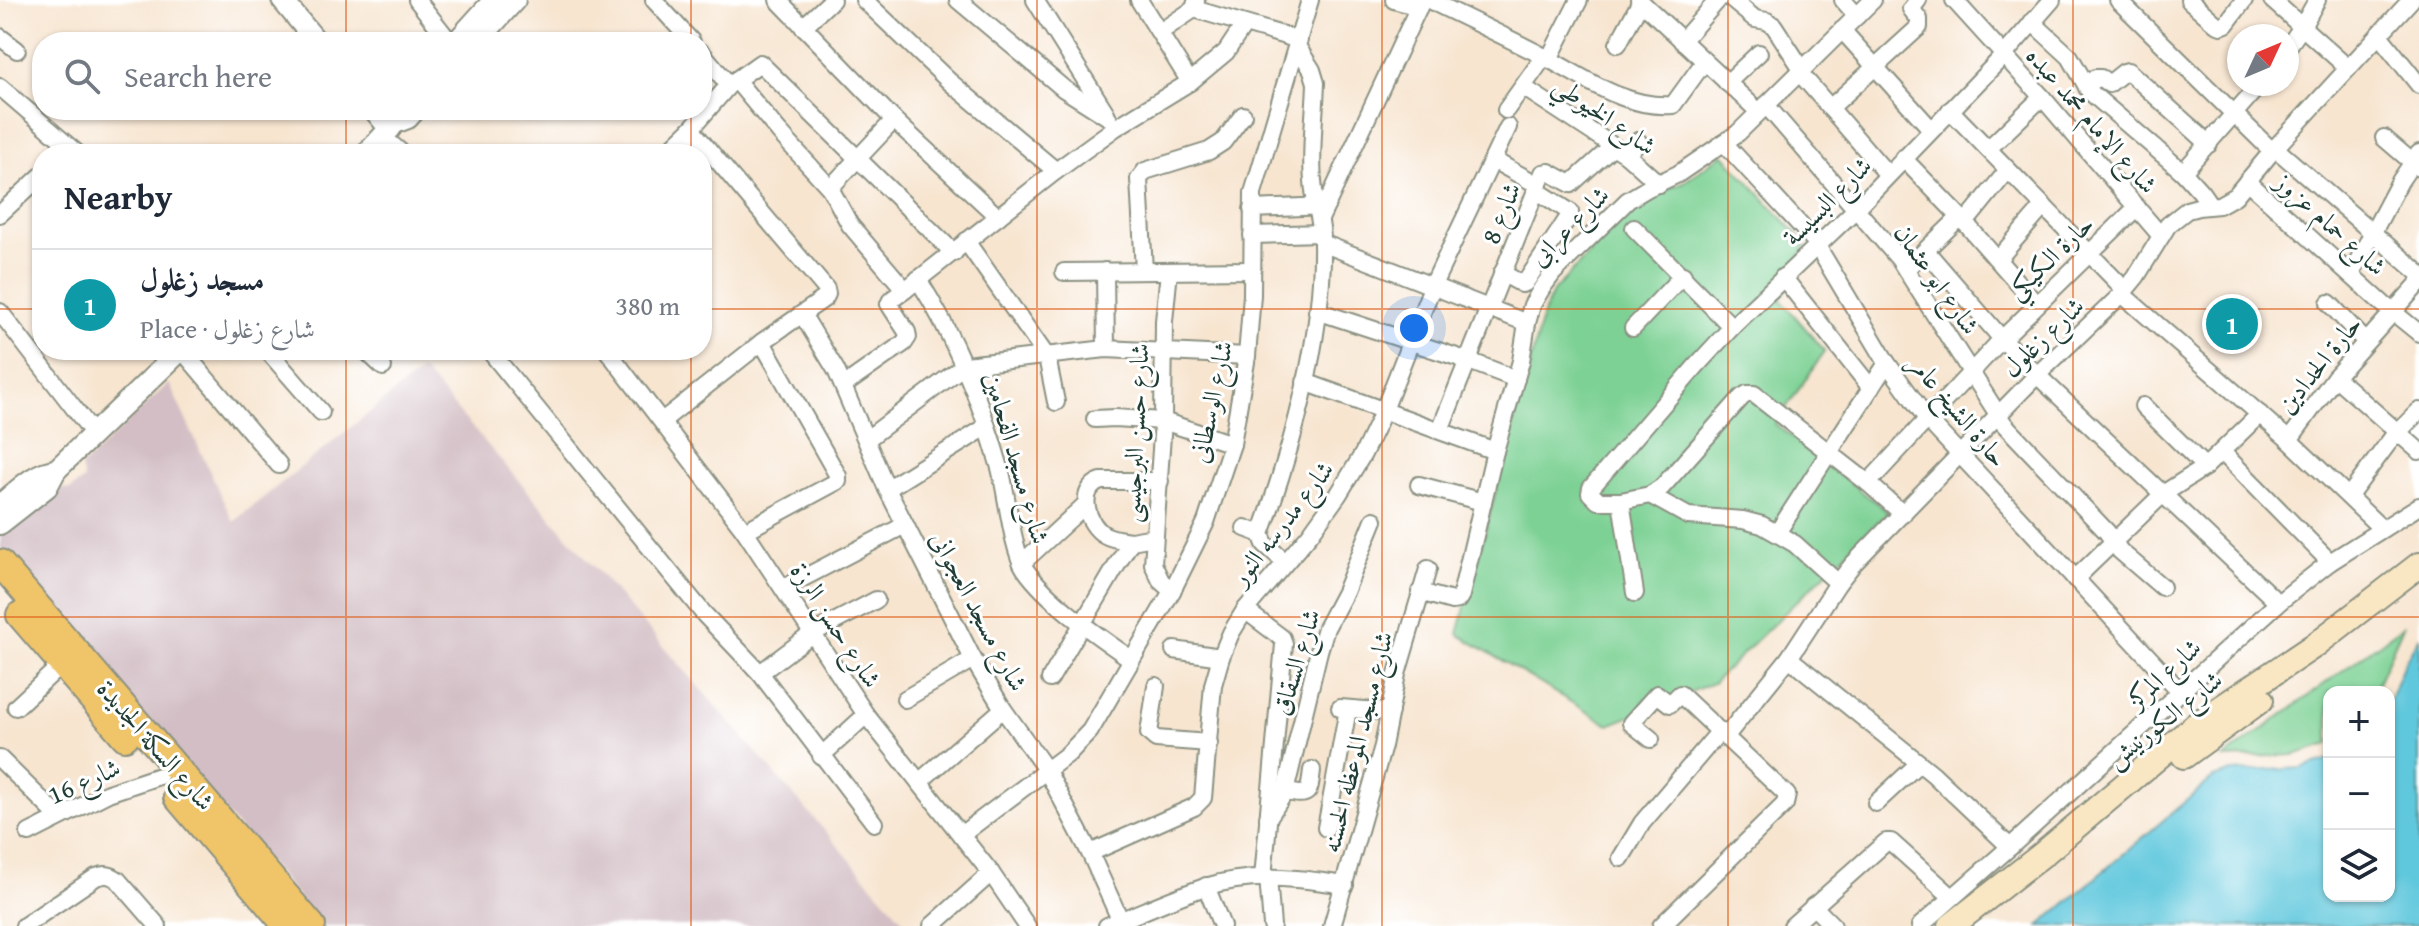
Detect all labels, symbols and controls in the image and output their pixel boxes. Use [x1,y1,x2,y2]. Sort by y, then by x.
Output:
north arrow [2227,24,2299,96]
search box [32,32,712,120]
street label: شارع الإمام محمد عبده [2014,37,2168,205]
icon: search [60,54,104,98]
text: Search here [124,54,272,98]
street label: شارع الخيوطي [1542,65,1665,169]
street label: شارع البسيسة [1773,147,1883,257]
street label: شارع حمام عزوز [2262,161,2396,288]
text: Nearby [64,172,173,221]
street label: شارع 8 [1471,176,1533,251]
street label: شارع عرابى [1519,176,1620,277]
street label: حارة الكيكي [1997,205,2106,312]
street label: شارع ابو عثمان [1882,215,1990,344]
text: مسجد زغلول [140,257,264,301]
text: 1 [83,286,97,325]
text: 380 m [615,286,680,325]
street label: شارع زغلول [1992,287,2095,388]
pin: 1 [2206,294,2258,354]
street label: حارة الحدادين [2267,306,2371,422]
your location [1394,308,1434,348]
text: Place · شارع زغلول [140,309,315,348]
street label: شارع الوسطانى [1179,337,1245,467]
street label: شارع حسن البرجيسى [1110,342,1162,524]
street label: حارة الشيخ عامر [1895,344,2018,478]
street label: شارع مسجد الفحامين [971,367,1061,549]
street label: شارع مدرسه النور [1218,452,1345,598]
street label: شارع مسجد العجوانى [918,524,1038,699]
street label: شارع حسن الرزة [779,554,892,697]
street label: شارع السقاق [1261,604,1333,721]
street label: شارع مسجد الموعظه الحسنه [1310,627,1406,857]
street label: شارع المركز [2115,628,2212,721]
street label: شارع الكورنيش [2097,660,2232,779]
street label: شارع السكة الجديدة [86,670,225,821]
map controls [2323,686,2395,902]
button: + [2323,686,2395,758]
street label: شارع 16 [41,747,128,817]
button: − [2323,758,2395,830]
button: layers [2323,830,2395,902]

